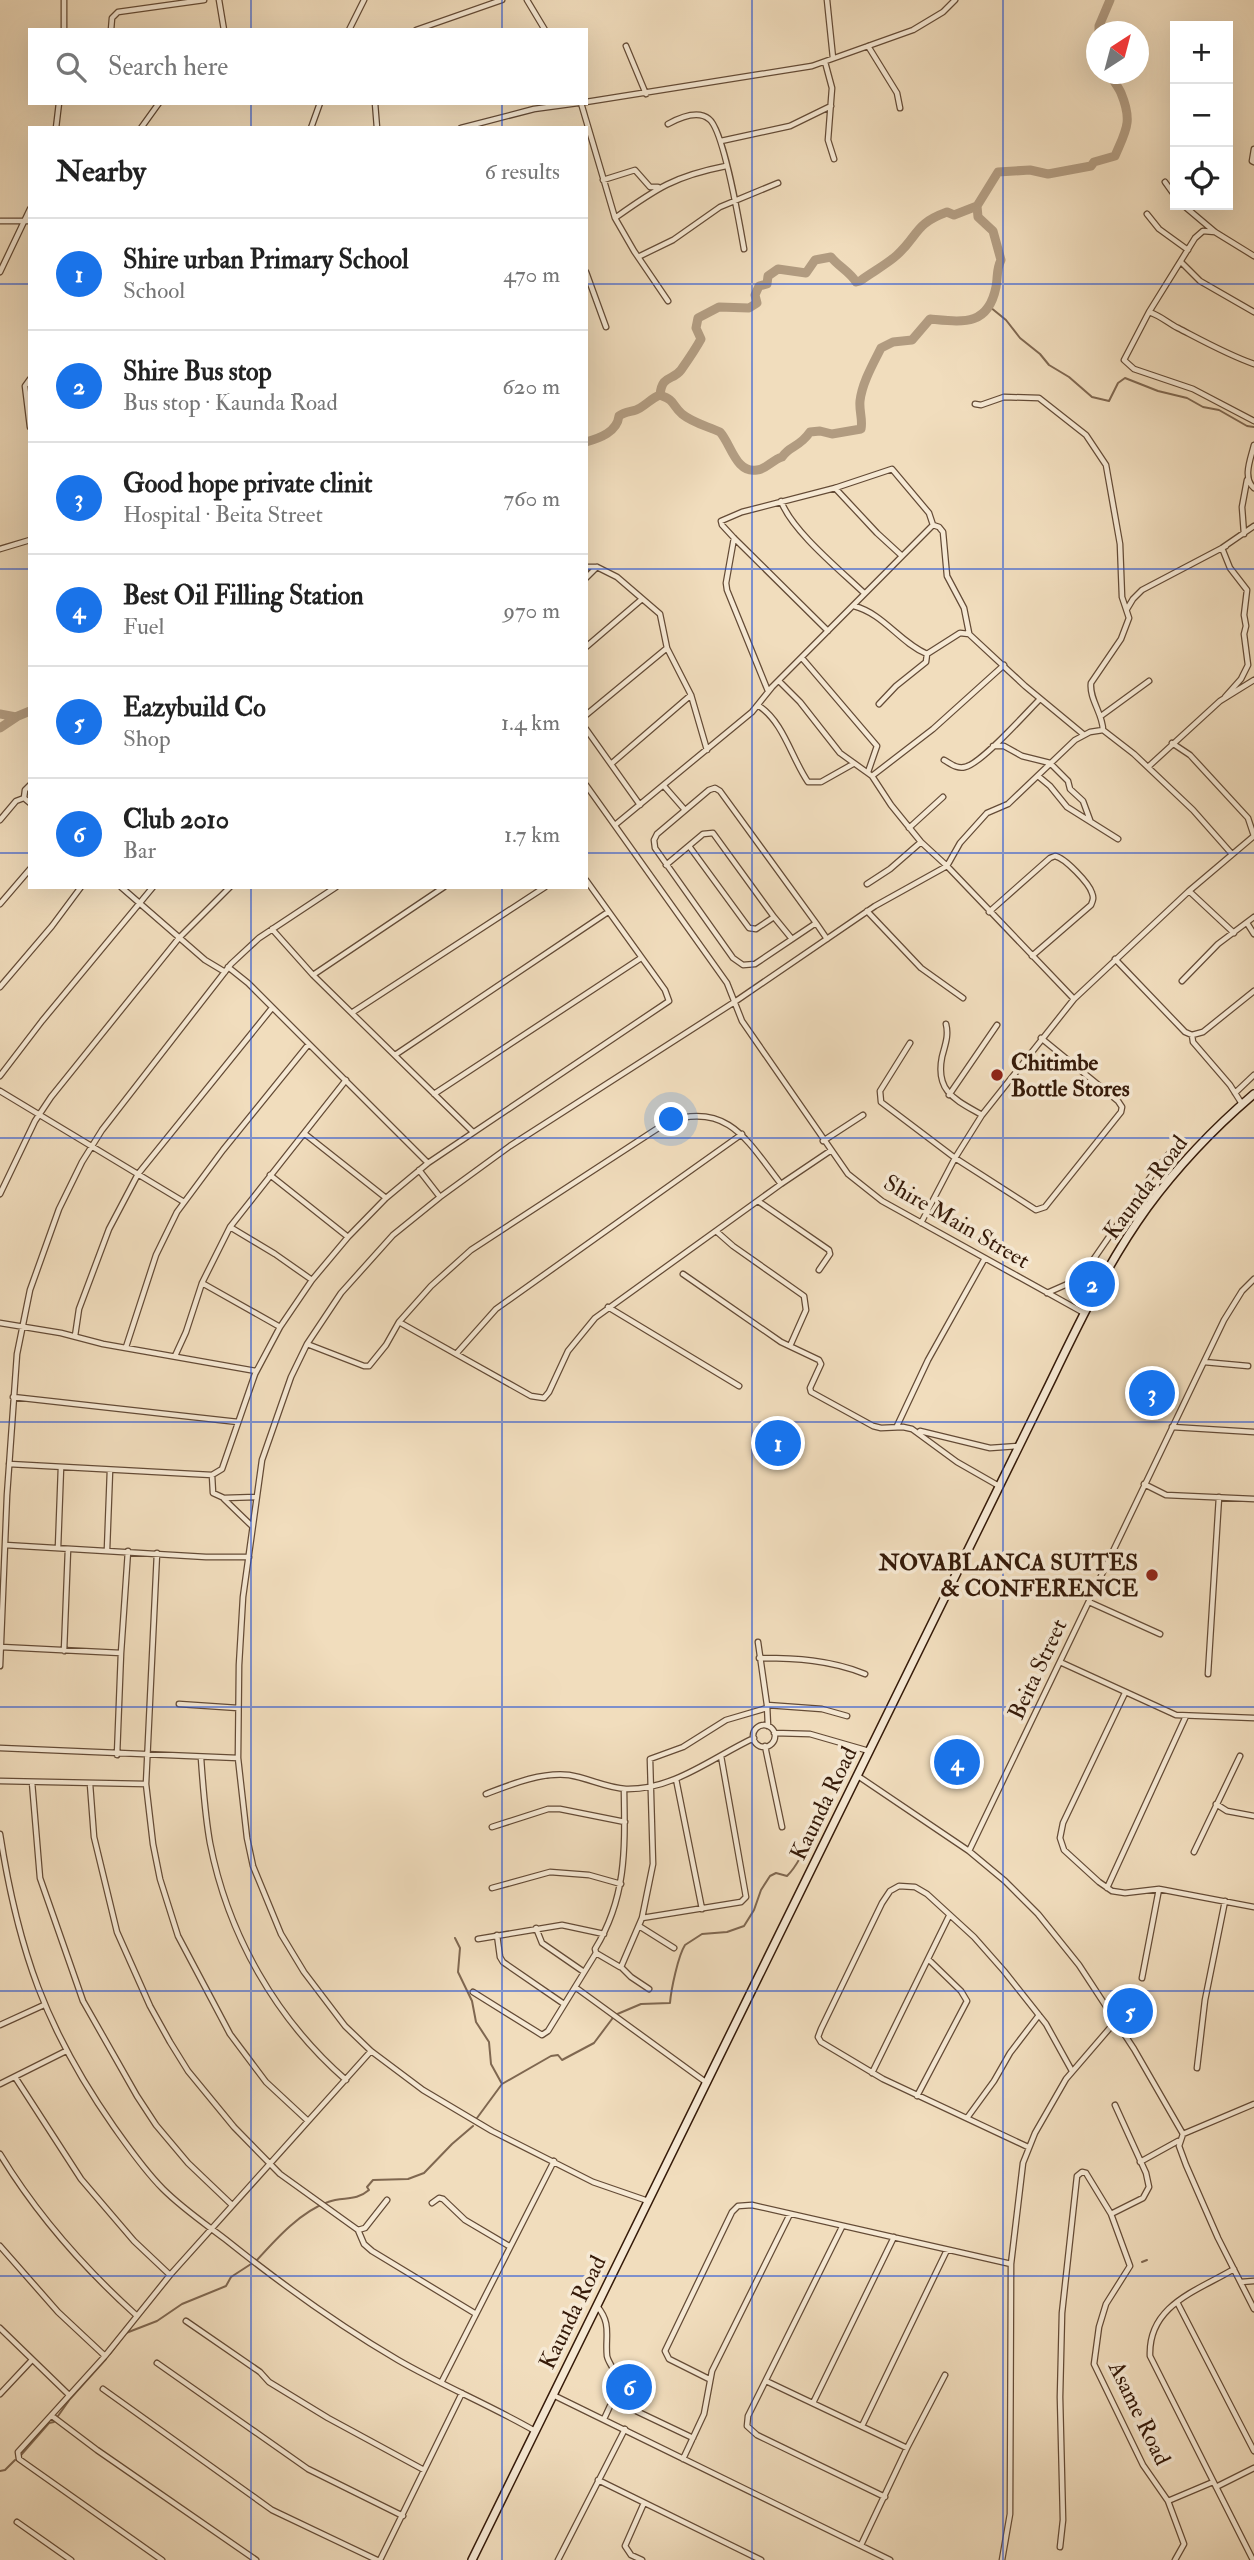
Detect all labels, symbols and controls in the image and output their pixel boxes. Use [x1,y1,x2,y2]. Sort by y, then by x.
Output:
north arrow [1086,21,1149,84]
map controls [1170,21,1233,210]
button: + [1170,21,1233,84]
search box [28,28,588,105]
icon: search [52,48,90,86]
text: Search here [108,51,228,83]
button: − [1170,84,1233,147]
button: locate [1170,147,1233,210]
text: Nearby [56,153,146,190]
text: 6 results [485,157,560,186]
text: Shire urban Primary School [123,244,409,276]
text: 1 [75,260,83,289]
text: 470 m [503,260,560,289]
text: School [123,276,185,305]
text: Shire Bus stop [123,356,272,388]
text: 2 [73,372,85,401]
text: 620 m [502,372,560,401]
text: Bus stop · Kaunda Road [123,388,338,417]
text: Good hope private clinit [123,468,373,500]
text: 3 [75,484,83,513]
text: 760 m [503,484,560,513]
text: Hospital · Beita Street [123,500,323,529]
text: Best Oil Filling Station [123,580,364,612]
text: 4 [73,596,85,625]
text: 970 m [503,596,560,625]
text: Fuel [123,612,164,641]
text: Eazybuild Co [123,692,266,724]
text: 5 [74,708,84,737]
text: 1.4 km [501,708,560,737]
text: Shop [123,724,171,753]
text: Club 2010 [123,804,229,836]
text: 6 [73,820,85,849]
text: 1.7 km [504,820,560,849]
text: Bar [123,836,156,865]
place label: Chitimbe Bottle Stores [1011,1048,1130,1103]
marker: Chitimbe Bottle Stores [989,1067,1005,1083]
your location [654,1102,688,1136]
street label: Kaunda Road [1097,1129,1194,1245]
street label: Shire Main Street [879,1168,1035,1275]
pin: 2 [1069,1258,1115,1310]
pin: 3 [1129,1367,1175,1419]
pin: 1 [755,1417,801,1469]
place label: NOVABLANCA SUITES & CONFERENCE [878,1548,1138,1603]
marker: NOVABLANCA SUITES & CONFERENCE [1144,1567,1160,1583]
street label: Beita Street [1002,1614,1073,1724]
pin: 4 [934,1736,980,1788]
street label: Kaunda Road [783,1742,863,1865]
pin: 5 [1107,1985,1153,2037]
street label: Kaunda Road [532,2251,612,2374]
street label: Asame Road [1101,2356,1177,2470]
pin: 6 [606,2361,652,2413]

